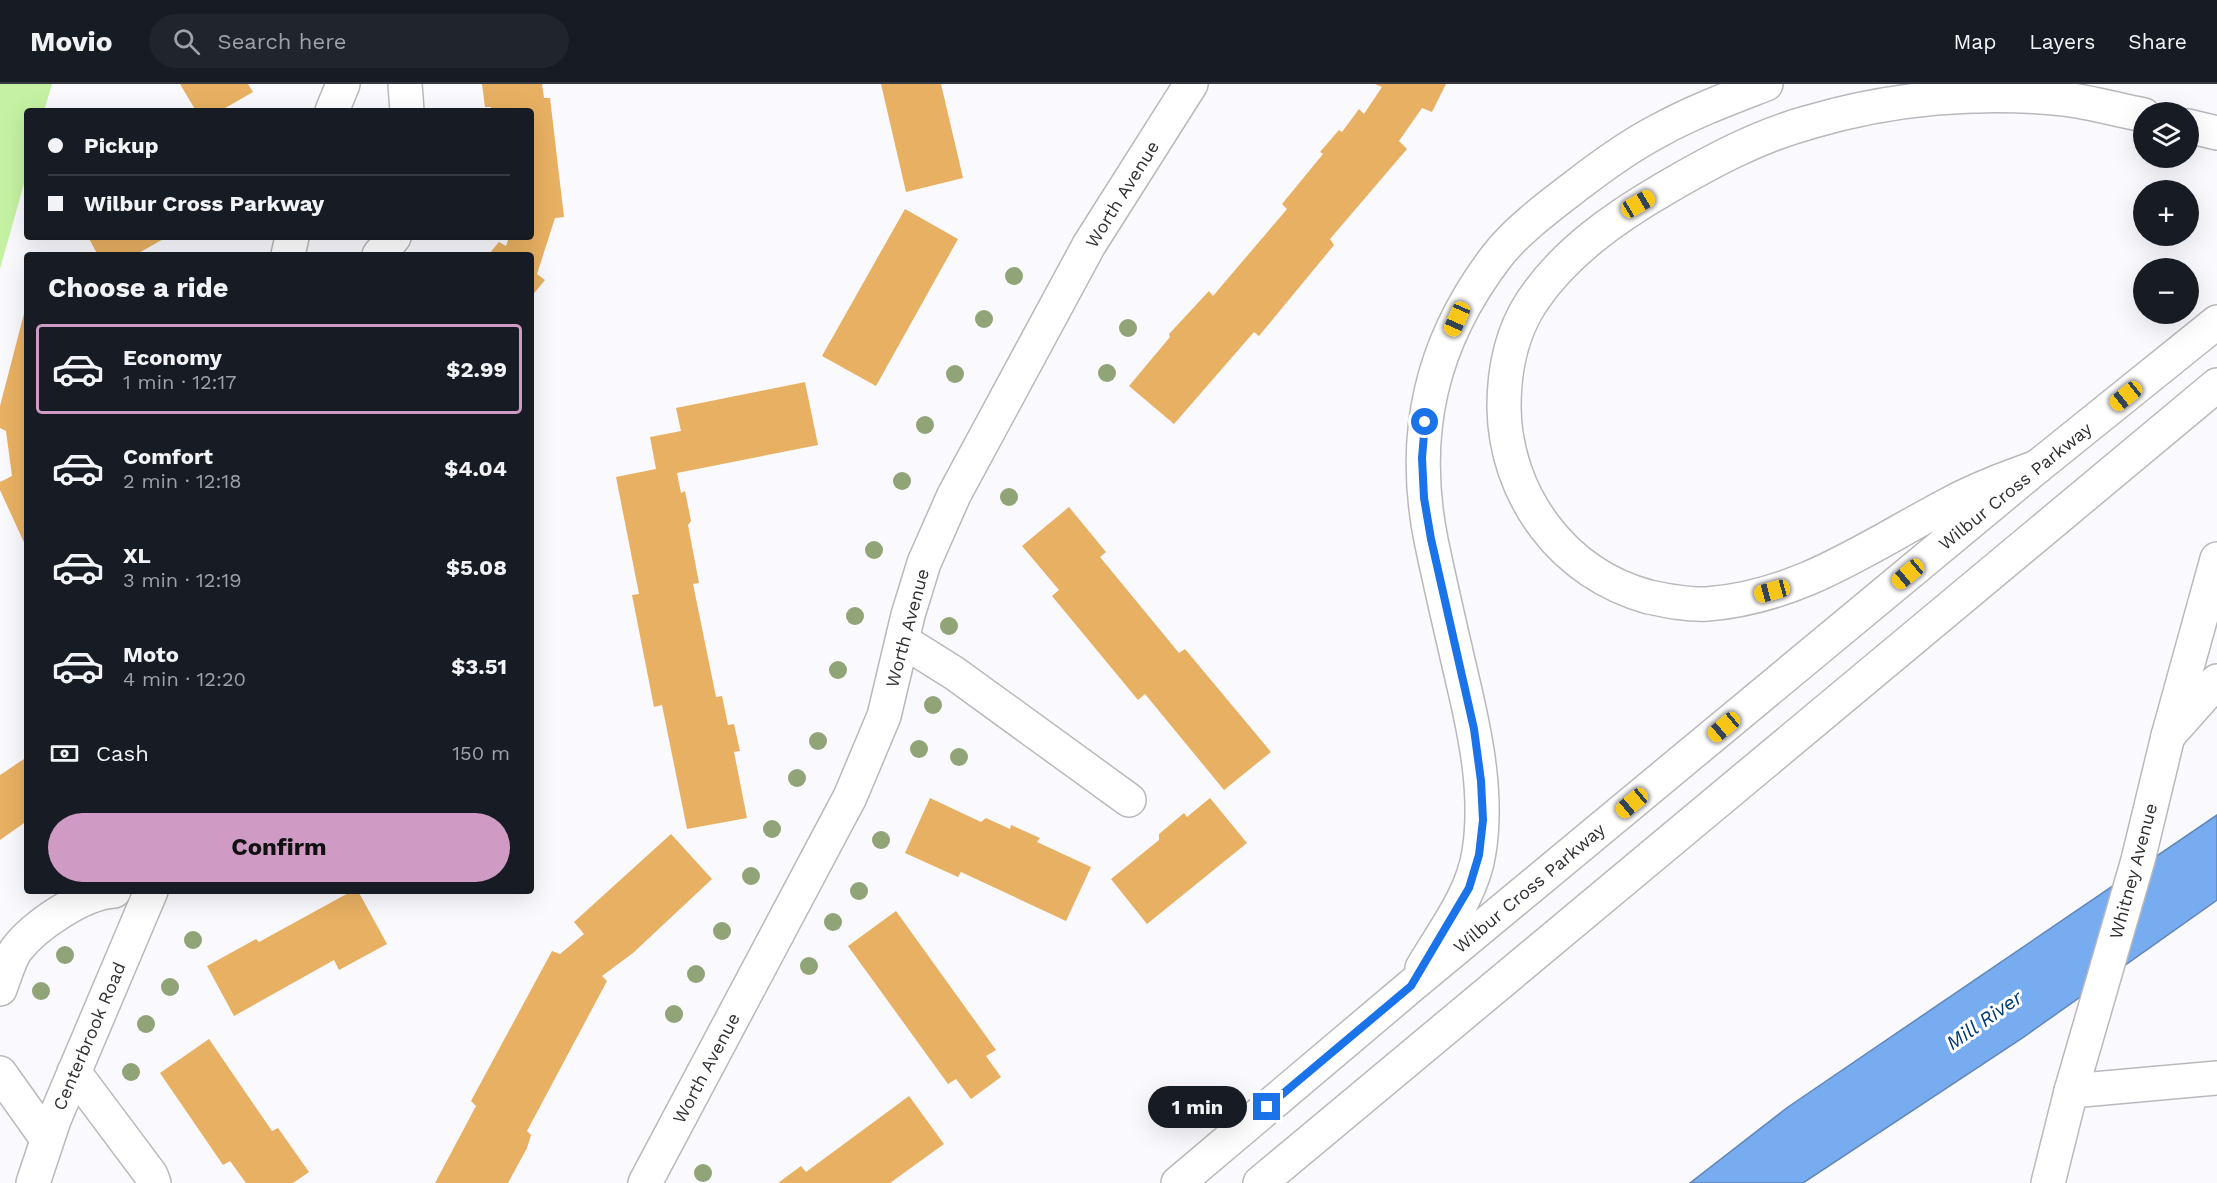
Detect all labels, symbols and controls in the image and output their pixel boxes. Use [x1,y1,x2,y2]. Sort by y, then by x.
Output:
search box [149,14,569,68]
text: Movio [30,25,113,58]
icon: search [170,25,203,58]
text: Search here [218,29,347,54]
text: Map [1953,29,1996,54]
text: Layers [2029,29,2095,54]
text: Share [2128,29,2187,54]
map controls [2133,102,2199,324]
button: layers [2133,102,2199,168]
text: Pickup [84,133,159,158]
street label: Worth Avenue [1081,137,1163,251]
button: + [2133,180,2199,246]
car [1618,187,1658,221]
text: Wilbur Cross Parkway [84,191,324,216]
button: − [2133,258,2199,324]
text: Choose a ride [48,272,228,304]
car [1441,299,1473,339]
icon: car [51,342,105,396]
text: Economy [123,345,222,370]
text: $2.99 [446,357,507,382]
text: 1 min · 12:17 [123,370,237,394]
car [2106,378,2146,414]
route start [1411,408,1438,435]
street label: Wilbur Cross Parkway [1934,417,2096,554]
icon: car [51,441,105,495]
text: Comfort [123,444,213,469]
text: $4.04 [444,456,507,481]
text: 2 min · 12:18 [123,469,242,493]
icon: car [51,540,105,594]
text: XL [123,543,151,568]
text: $5.08 [446,555,507,580]
car [1888,556,1928,592]
street label: Worth Avenue [881,566,933,690]
text: 3 min · 12:19 [123,568,242,592]
car [1752,578,1792,604]
icon: car [51,639,105,693]
text: Moto [123,642,179,667]
text: $3.51 [451,654,507,679]
text: 4 min · 12:20 [123,667,246,691]
car [1704,709,1744,745]
icon: cash [48,737,81,770]
text: Cash [96,741,149,766]
text: 150 m [452,741,510,765]
car [1612,785,1652,821]
street label: Whitney Avenue [2105,801,2161,941]
button: Confirm [48,813,510,882]
street label: Wilbur Cross Parkway [1449,818,1609,957]
street label: Centerbrook Road [48,959,130,1113]
water label: Mill River [1941,984,2028,1055]
street label: Worth Avenue [668,1009,744,1127]
callout: 1 min [1147,1086,1246,1128]
route end [1253,1093,1280,1120]
text: 1 min [1172,1095,1223,1119]

